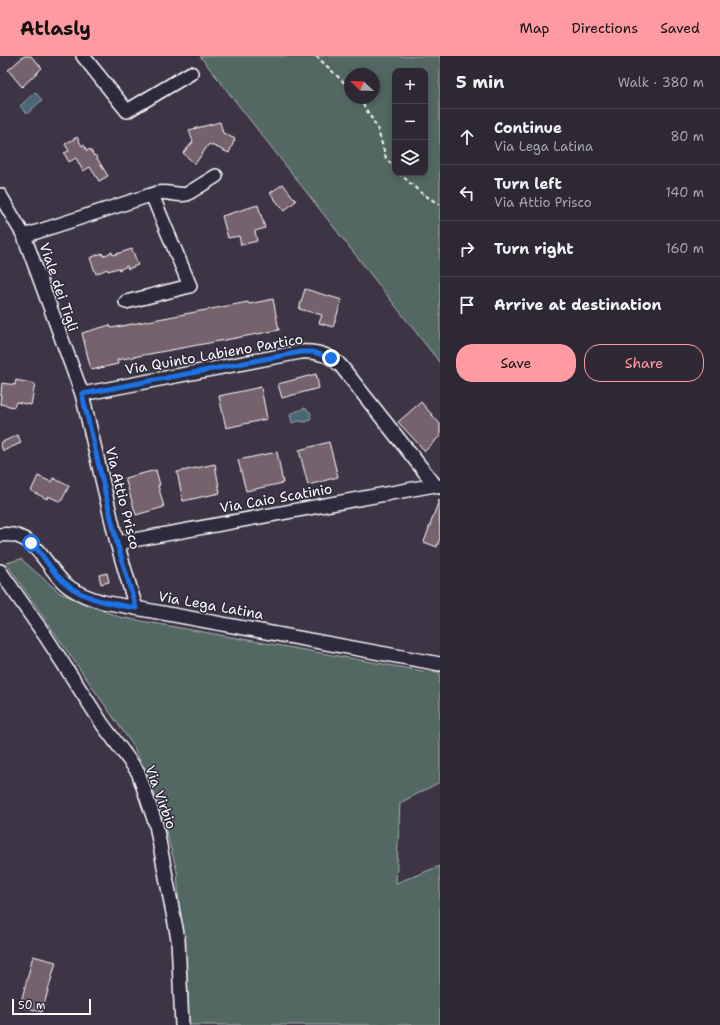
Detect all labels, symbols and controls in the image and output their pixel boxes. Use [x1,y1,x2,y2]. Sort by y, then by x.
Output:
text: Atlasly [20,16,91,41]
text: Map [520,19,550,37]
text: Directions [572,19,638,37]
text: Saved [660,19,700,37]
north arrow [344,68,380,104]
map controls [392,68,428,176]
button: + [392,68,428,104]
text: 5 min [456,71,504,93]
text: Walk · 380 m [618,74,704,91]
button: − [392,104,428,140]
text: Continue [494,118,562,138]
icon: ahead [456,126,478,148]
text: 80 m [670,128,704,145]
text: Via Lega Latina [494,138,593,155]
button: layers [392,140,428,176]
text: Turn left [494,174,562,194]
icon: left [456,182,478,204]
text: 140 m [665,184,704,201]
text: Via Attio Prisco [494,194,592,211]
icon: right [456,238,478,260]
text: Turn right [494,239,574,259]
street label: Viale dei Tigli [35,240,83,334]
text: 160 m [666,240,704,257]
icon: arrive [456,294,478,316]
text: Arrive at destination [494,295,662,315]
street label: Via Quinto Labieno Partico [124,329,304,379]
button: Save [456,344,576,382]
button: Share [584,344,704,382]
route end [322,349,340,367]
street label: Via Attio Prisco [102,445,144,551]
street label: Via Caio Scatinio [218,479,334,517]
route start [22,534,40,552]
street label: Via Lega Latina [157,587,265,623]
street label: Via Virbio [141,763,181,831]
scale bar [12,997,91,1016]
text: 50 m [18,998,46,1013]

